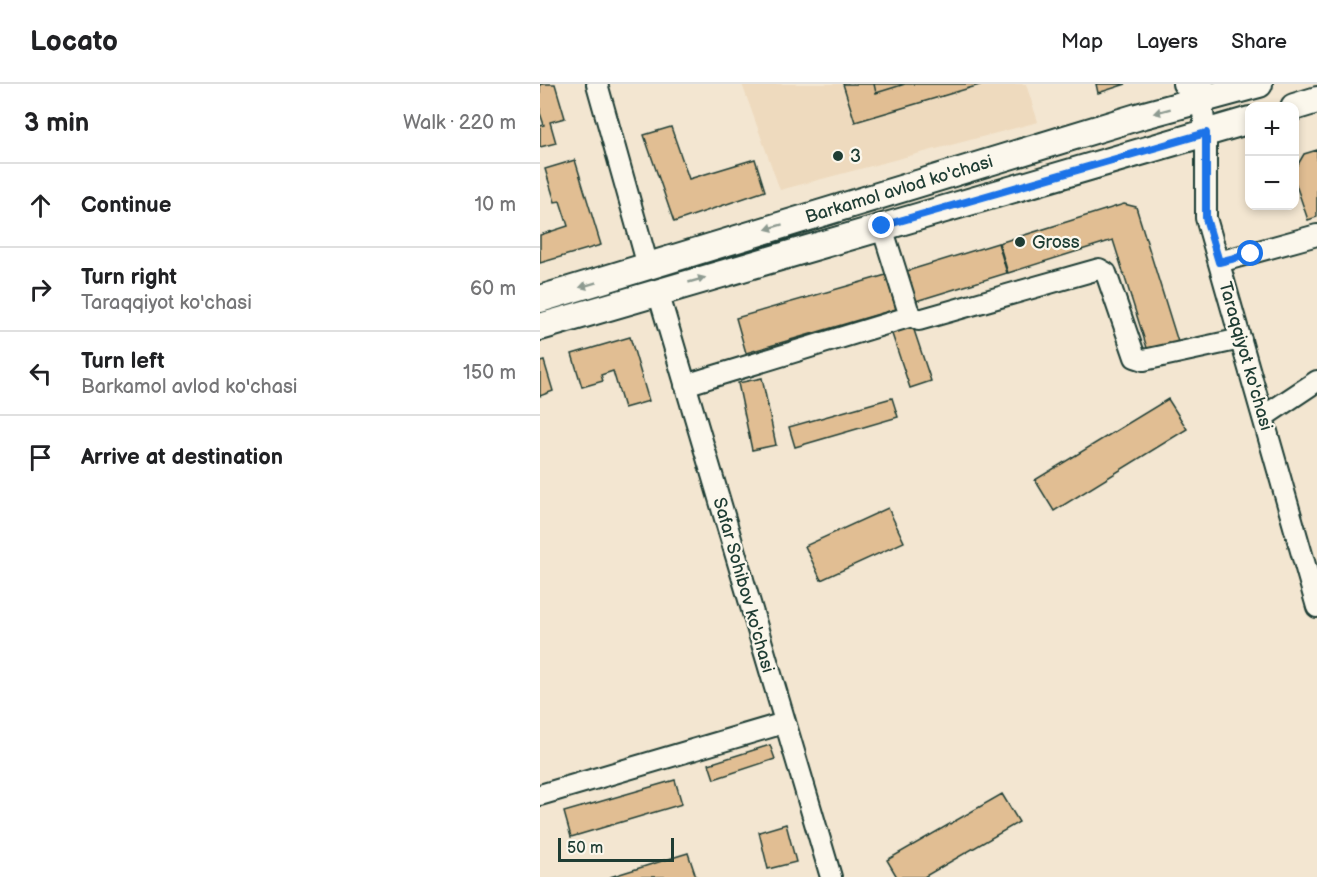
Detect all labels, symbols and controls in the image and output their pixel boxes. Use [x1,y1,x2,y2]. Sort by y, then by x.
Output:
text: Locato [30,25,118,58]
text: Map [1061,29,1103,54]
text: Layers [1136,29,1198,54]
text: Share [1231,29,1287,54]
map controls [1245,102,1299,210]
button: + [1245,102,1299,156]
one-way arrow [1153,106,1171,116]
text: 3 min [24,108,89,139]
text: Walk · 220 m [403,111,516,135]
place label: 3 [850,146,861,167]
marker: 3 [831,149,845,163]
street label: Barkamol avlod ko'chasi [803,151,995,228]
button: − [1245,156,1299,210]
icon: ahead [24,189,57,222]
text: Continue [81,192,171,219]
text: 10 m [475,193,516,217]
route end [868,212,894,238]
one-way arrow [765,223,783,232]
place label: Gross [1032,232,1080,253]
marker: Gross [1013,235,1027,249]
route start [1237,240,1263,266]
text: Turn right [81,264,177,291]
icon: right [24,273,57,306]
one-way arrow [688,275,706,284]
text: 60 m [470,277,516,301]
street label: Taraqqiyot ko'chasi [1214,279,1277,433]
one-way arrow [579,281,597,290]
text: Taraqqiyot ko'chasi [81,291,252,315]
text: Turn left [81,348,165,375]
icon: left [24,357,57,390]
text: 150 m [463,361,516,385]
text: Barkamol avlod ko'chasi [81,375,298,399]
icon: arrive [24,441,57,474]
text: Arrive at destination [81,444,283,471]
street label: Safar Sohibov ko'chasi [708,495,779,675]
scale bar [558,835,674,862]
text: 50 m [567,839,603,858]

